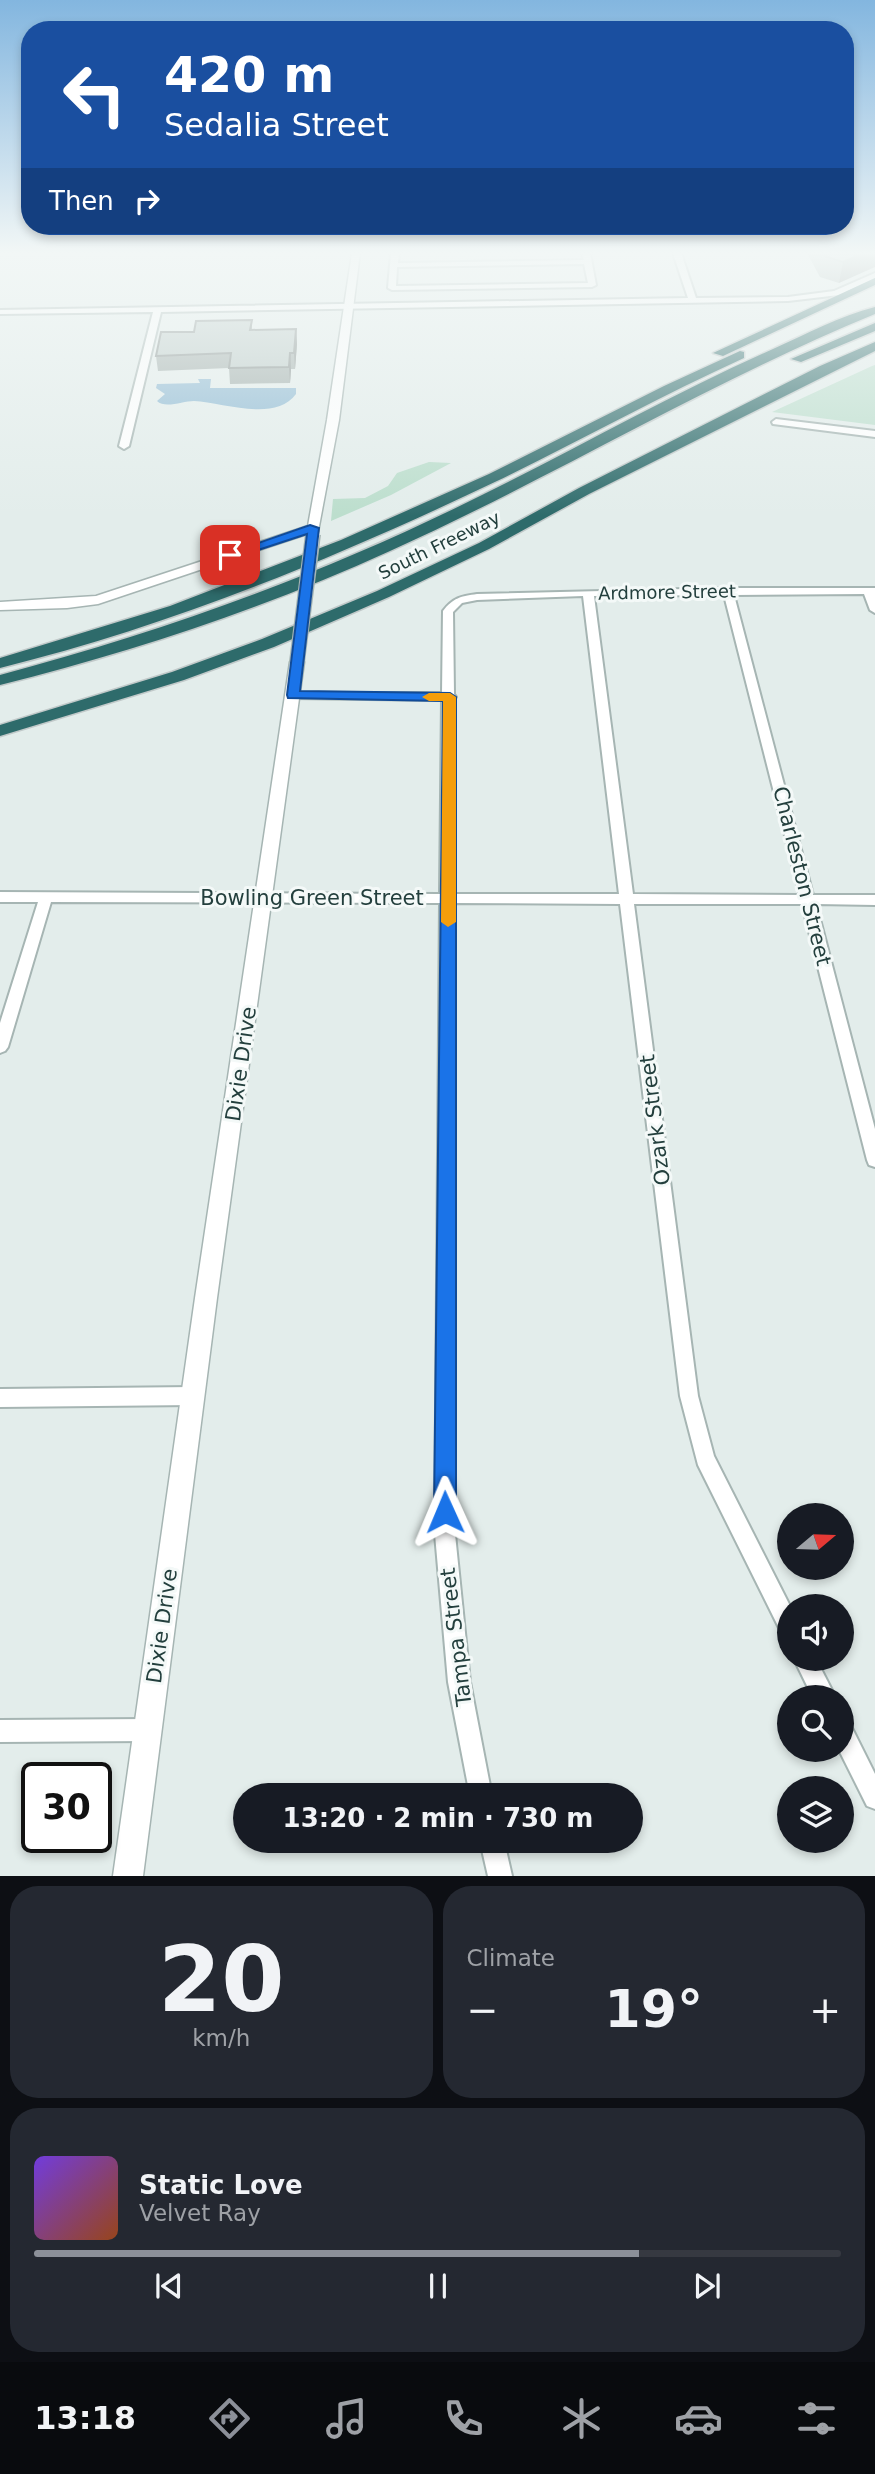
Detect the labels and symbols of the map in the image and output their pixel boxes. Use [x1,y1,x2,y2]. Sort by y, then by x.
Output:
street label: South Freeway [375,506,504,584]
pin [200,525,260,585]
street label: Ardmore Street [598,580,736,604]
street label: Charleston Street [768,784,836,968]
street label: Bowling Green Street [200,886,424,910]
street label: Dixie Drive [221,1005,261,1123]
street label: Ozark Street [635,1053,675,1187]
position arrow [408,1475,482,1549]
north arrow [777,1503,854,1580]
street label: Tampa Street [436,1566,477,1709]
street label: Dixie Drive [142,1567,182,1685]
speed limit sign: 30 [21,1762,112,1853]

